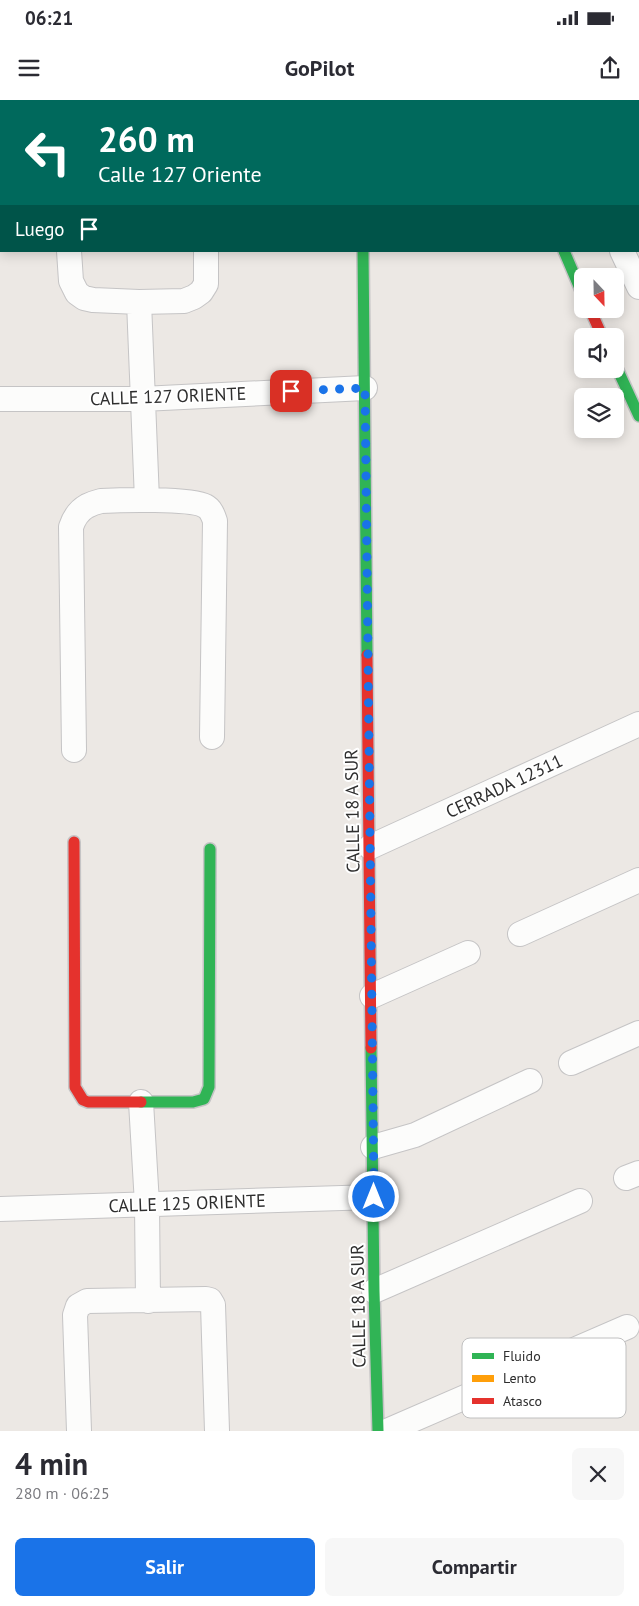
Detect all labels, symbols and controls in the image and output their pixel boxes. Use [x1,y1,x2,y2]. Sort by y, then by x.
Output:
text: 06:21 [25,6,73,30]
icon: menu [15,54,43,82]
text: GoPilot [285,54,354,82]
icon: share [596,54,624,82]
text: 260 m [98,116,195,162]
icon: left [15,120,80,185]
text: Calle 127 Oriente [98,160,262,188]
icon: arrive [75,215,103,243]
text: Luego [15,217,65,241]
north arrow [574,268,624,318]
map controls [574,268,624,438]
button: sound [574,328,624,378]
pin [270,370,312,412]
icon: arrive [277,377,305,405]
street label: CALLE 127 ORIENTE [89,382,247,410]
button: layers [574,388,624,438]
street label: CALLE 18 A SUR [339,749,365,873]
street label: CERRADA 12311 [442,749,566,823]
position arrow [347,1170,399,1222]
street label: CALLE 125 ORIENTE [108,1189,266,1217]
street label: CALLE 18 A SUR [345,1244,371,1368]
legend [462,1338,626,1418]
text: Fluido [503,1347,541,1365]
text: Lento [503,1369,536,1387]
text: Atasco [503,1392,542,1410]
text: 4 min [15,1444,88,1483]
button: close [572,1448,624,1500]
text: 280 m · 06:25 [15,1483,110,1503]
button: Salir [15,1538,315,1596]
button: Compartir [325,1538,624,1596]

